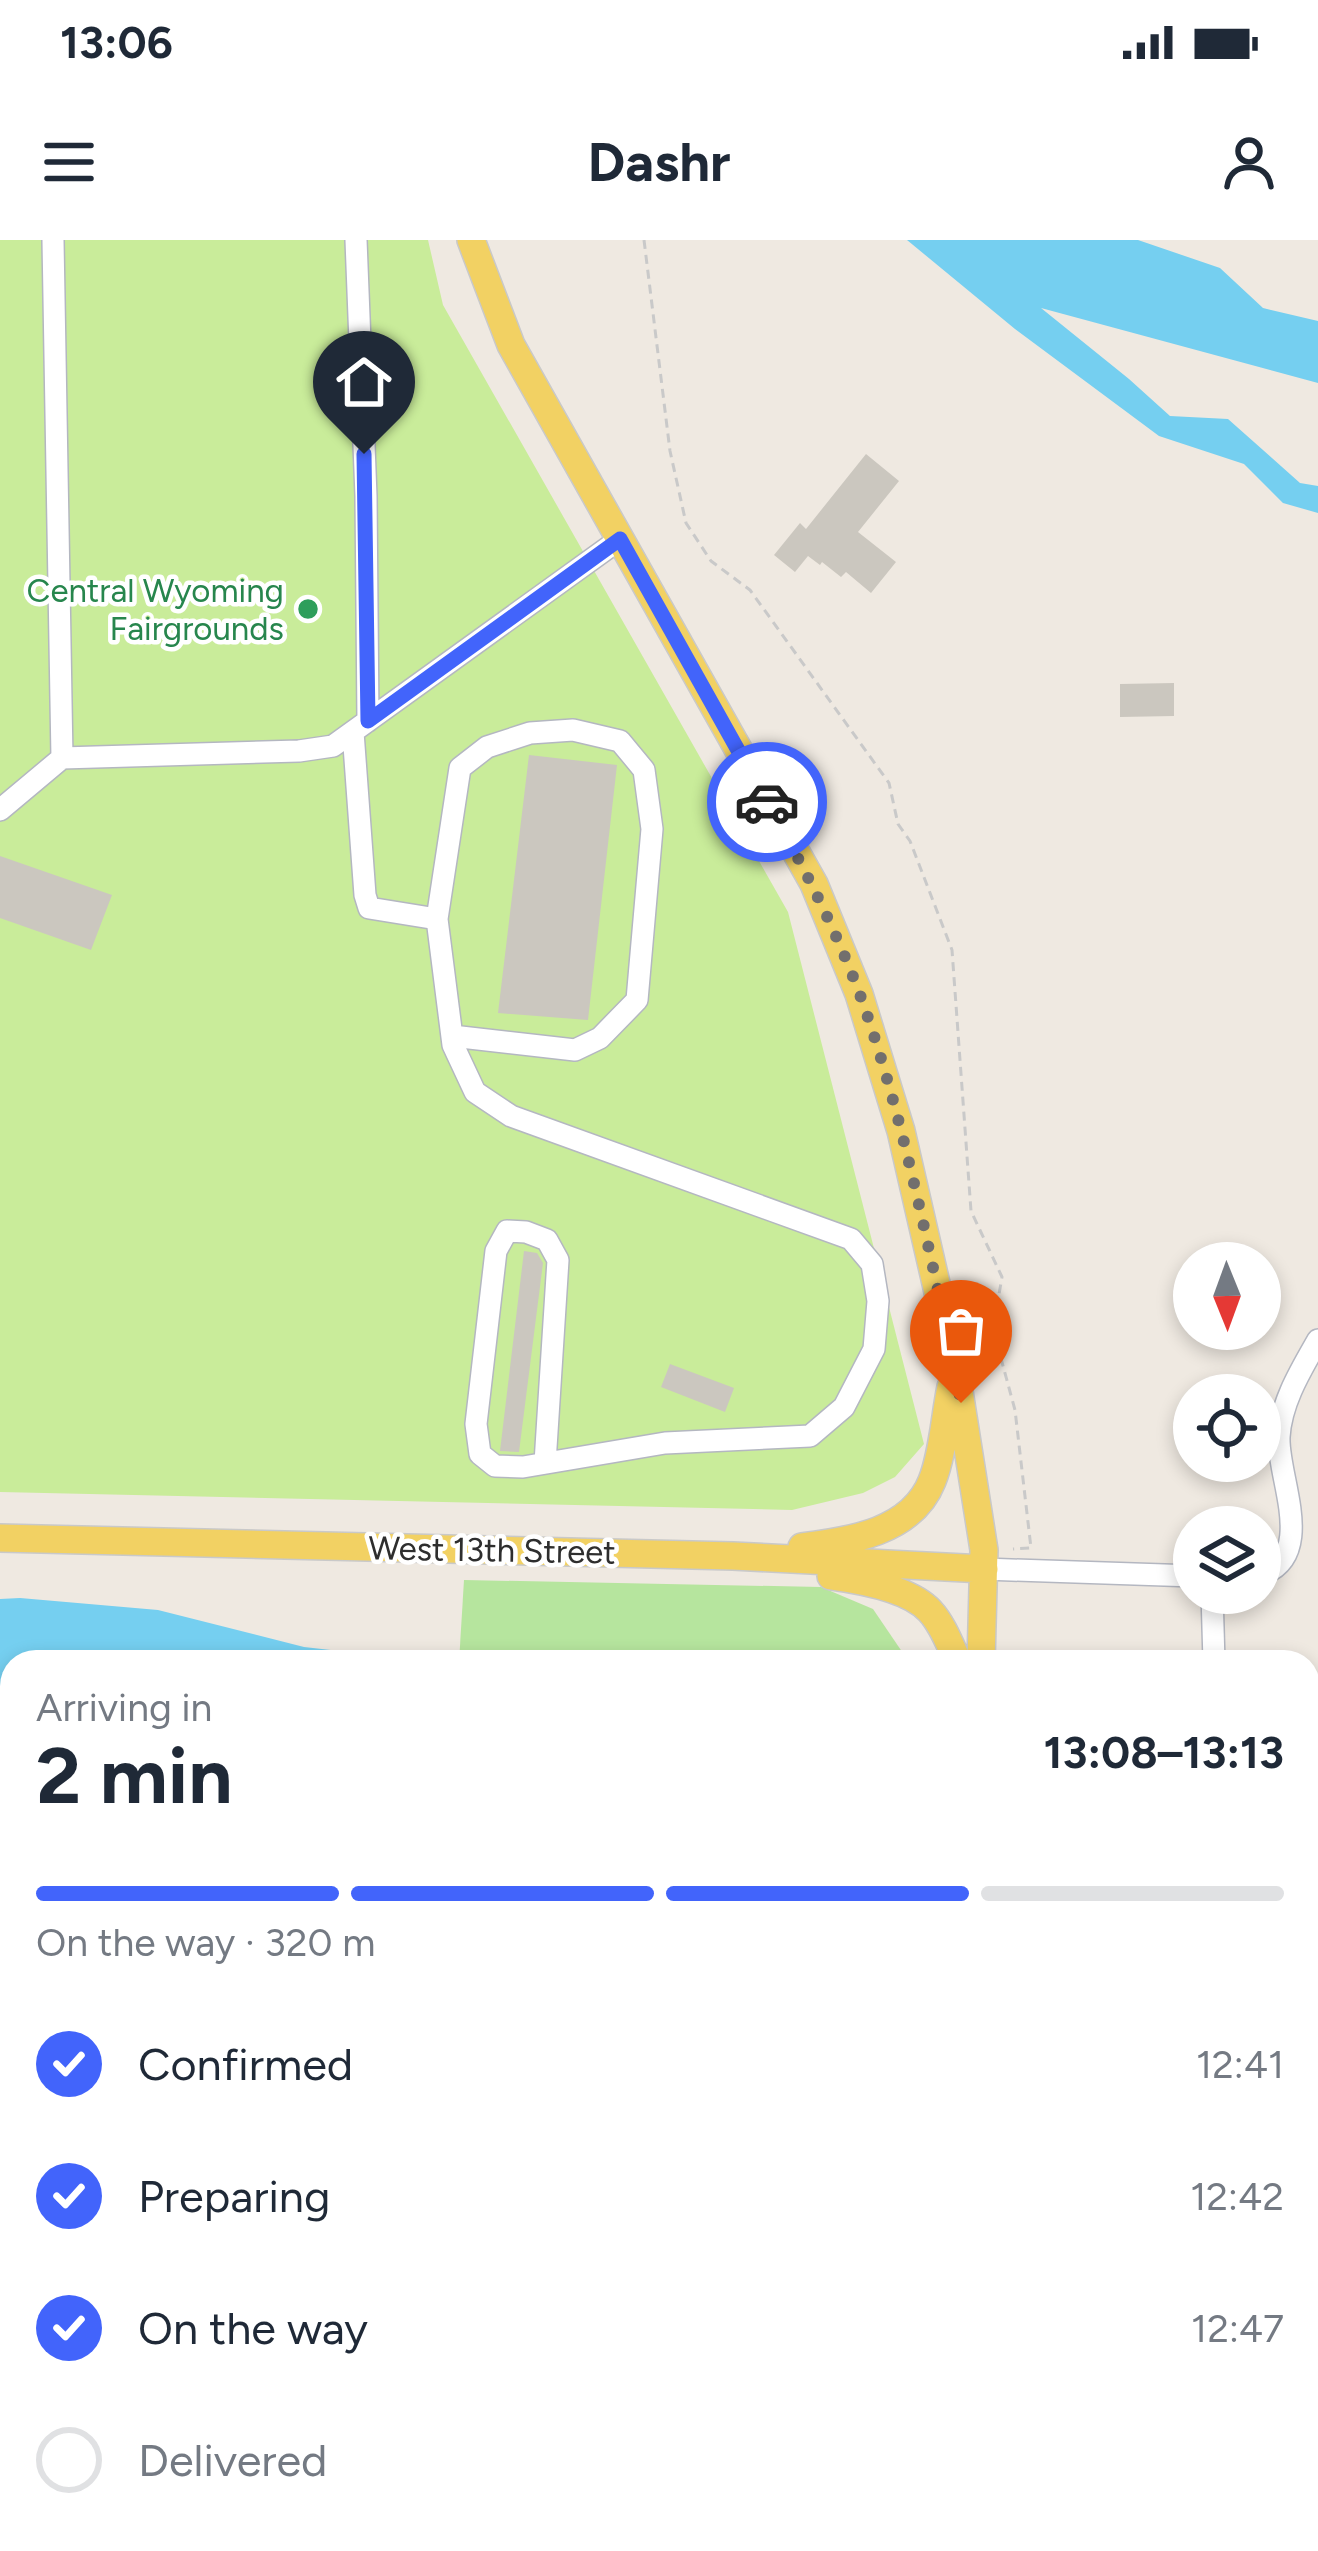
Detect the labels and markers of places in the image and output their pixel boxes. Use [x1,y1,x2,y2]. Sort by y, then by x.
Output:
pin [313,331,415,454]
place label: Central Wyoming Fairgrounds [27,571,284,648]
marker: Central Wyoming Fairgrounds [295,596,321,622]
pin [910,1280,1012,1403]

